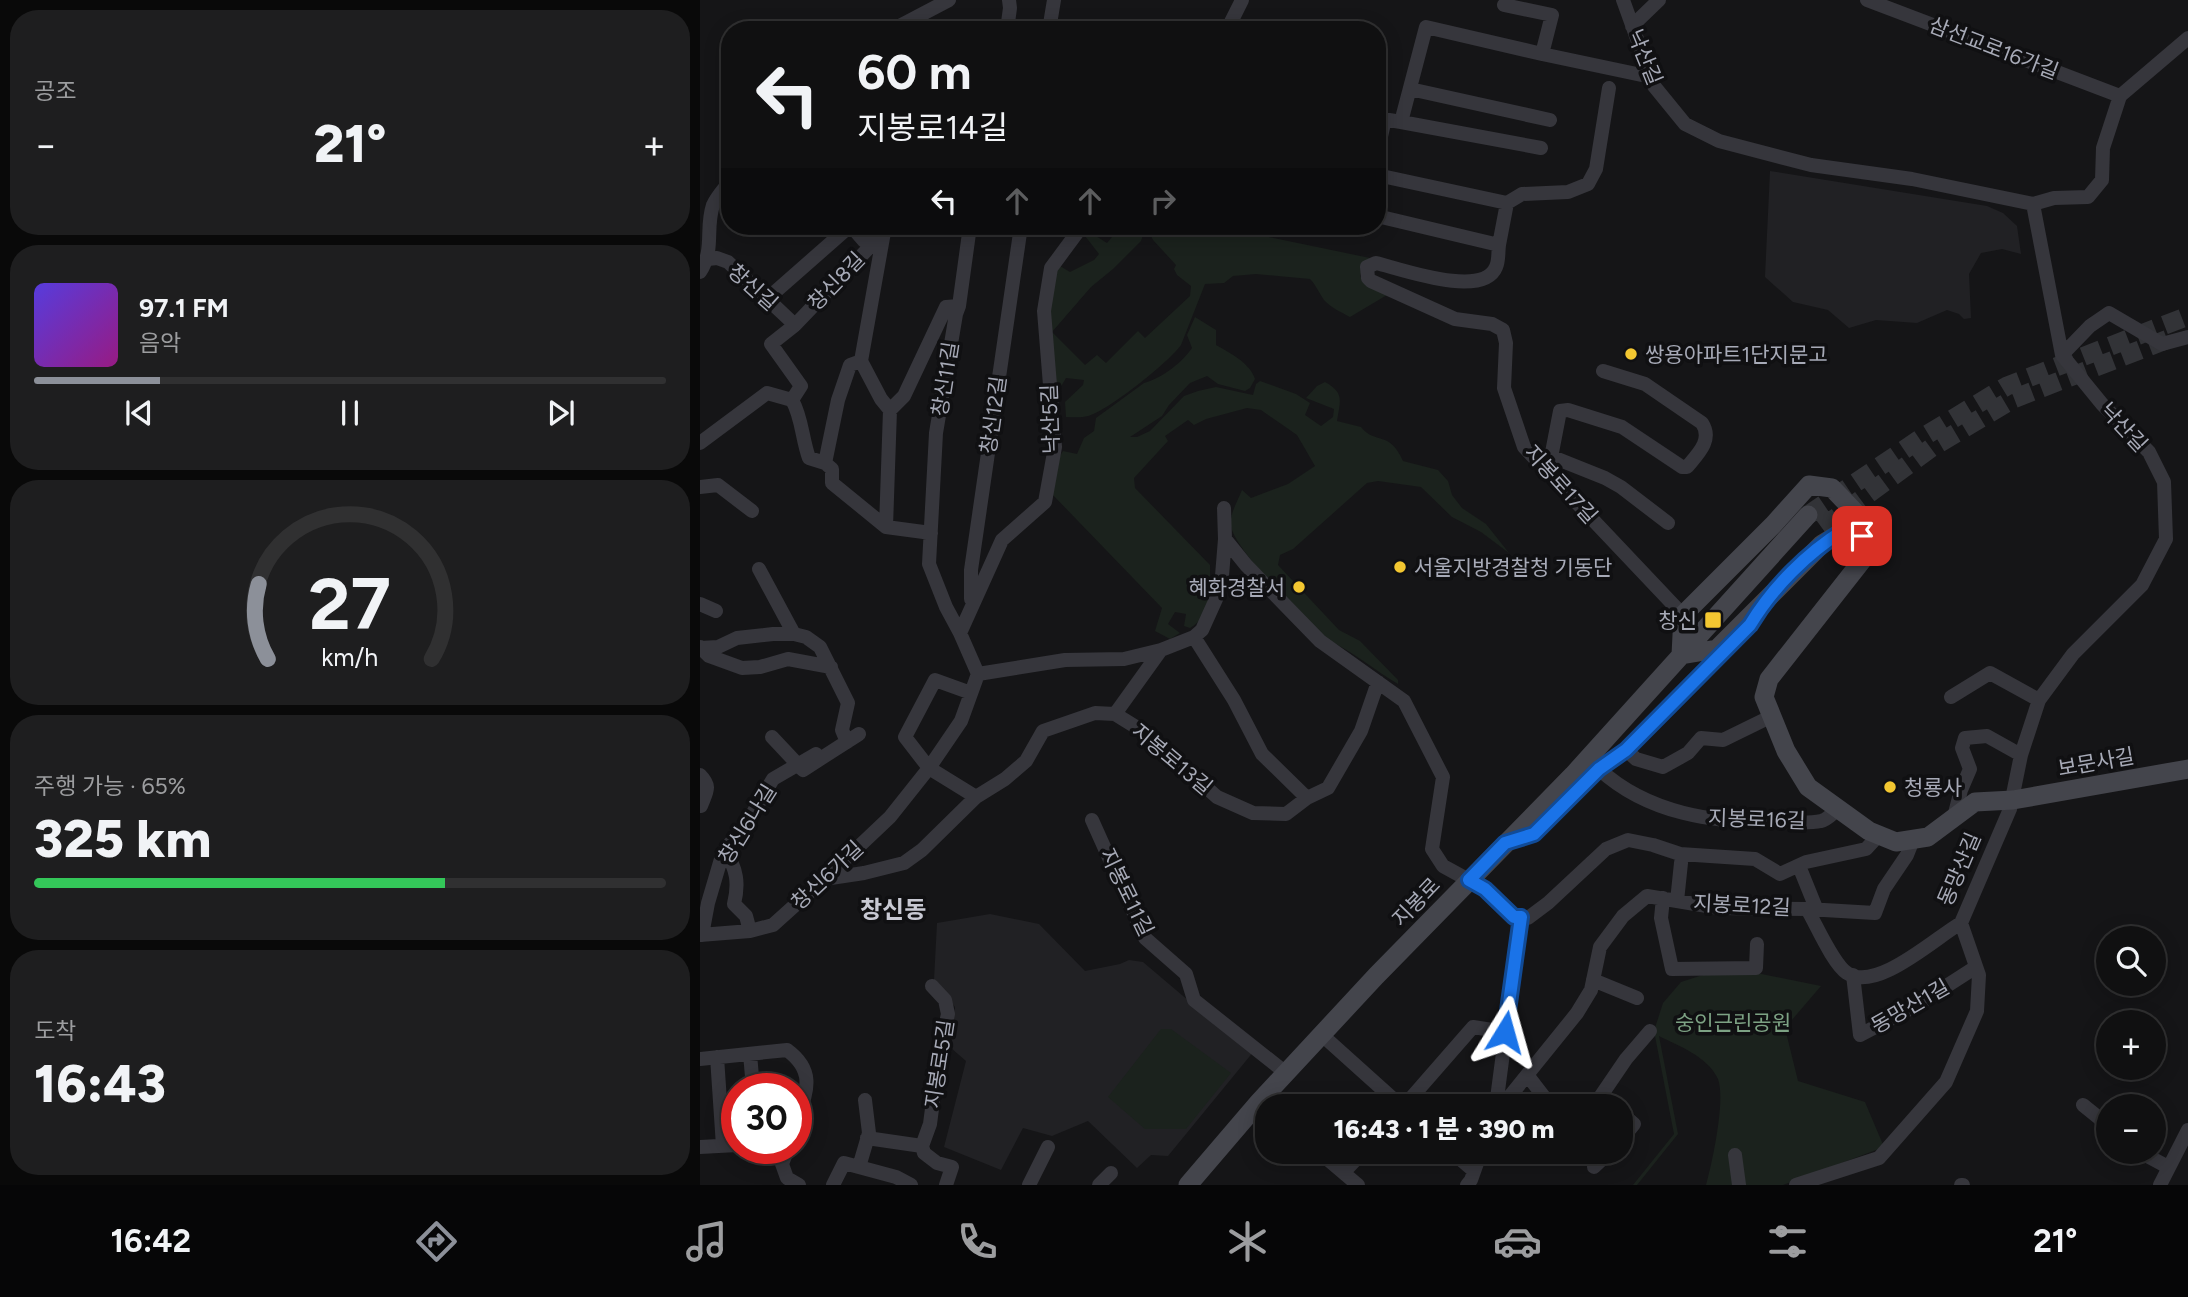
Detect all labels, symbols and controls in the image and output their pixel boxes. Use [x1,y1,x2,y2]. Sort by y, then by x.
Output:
street label: 삼선교로16가길 [1926,12,2062,84]
street label: 낙산길 [1623,25,1667,89]
text: 60 m [857,42,972,101]
icon: left [742,49,833,140]
text: 공조 [34,77,76,105]
text: 지봉로14길 [857,109,1008,147]
text: 21° [314,113,386,175]
text: − [34,122,58,168]
text: + [642,122,666,168]
icon: left [925,182,963,220]
icon: ahead [998,182,1036,220]
icon: ahead [1071,182,1109,220]
icon: right [1144,182,1182,220]
street label: 창신8길 [802,247,870,315]
street label: 창신길 [723,258,783,316]
text: 97.1 FM [139,292,229,324]
text: 음악 [139,329,181,357]
street label: 창신11길 [927,340,963,418]
place label: 쌍용아파트1단지문고 [1645,342,1828,367]
marker: 쌍용아파트1단지문고 [1623,346,1639,362]
street label: 창신12길 [975,374,1011,456]
street label: 낙산5길 [1036,384,1064,454]
icon: previous [120,394,158,432]
icon: pause [331,394,369,432]
icon: next [542,394,580,432]
street label: 낙산길 [2095,397,2153,457]
street label: 지봉로17길 [1519,440,1603,528]
pin [1832,506,1892,566]
icon: arrive [1843,517,1881,555]
place label: 서울지방경찰청 기동단 [1414,555,1612,580]
marker: 서울지방경찰청 기동단 [1392,559,1408,575]
text: 27 [309,560,391,647]
place label: 혜화경찰서 [1188,575,1285,600]
marker: 혜화경찰서 [1291,579,1307,595]
place label: 창신 [1658,608,1697,633]
marker: 창신 [1703,610,1723,630]
text: km/h [321,641,379,671]
street label: 지봉로13길 [1127,718,1217,800]
street label: 보문사길 [2056,743,2136,781]
text: 주행 가능 · 65% [34,772,186,800]
place label: 청룡사 [1904,775,1962,800]
marker: 청룡사 [1882,779,1898,795]
street label: 창신6나길 [713,780,781,868]
street label: 지봉로16길 [1708,805,1806,833]
text: 325 km [34,808,211,870]
street label: 동망산길 [1932,829,1986,909]
street label: 창신6가길 [786,835,868,915]
street label: 지봉로11길 [1095,844,1159,940]
street label: 지봉로 [1387,872,1445,932]
street label: 지봉로12길 [1693,890,1791,920]
district label: 창신동 [860,895,926,924]
map controls [2096,926,2166,1164]
button: search [2096,926,2166,996]
street label: 동망산1길 [1867,974,1953,1038]
position arrow [1468,995,1542,1069]
park label: 숭인근린공원 [1675,1010,1791,1035]
button: + [2096,1010,2166,1080]
text: 도착 [34,1017,76,1045]
street label: 지봉로5길 [920,1018,958,1110]
text: 16:43 [34,1053,166,1115]
speed limit sign: 30 [721,1073,812,1164]
button: − [2096,1094,2166,1164]
text: 16:43 · 1 분 · 390 m [1334,1113,1554,1145]
icon: directions [412,1217,461,1266]
icon: music [682,1217,731,1266]
icon: phone [953,1217,1002,1266]
icon: climate [1223,1217,1272,1266]
icon: car [1493,1217,1542,1266]
icon: filters [1763,1217,1812,1266]
text: 16:42 [111,1222,191,1260]
text: 21° [2033,1222,2077,1260]

